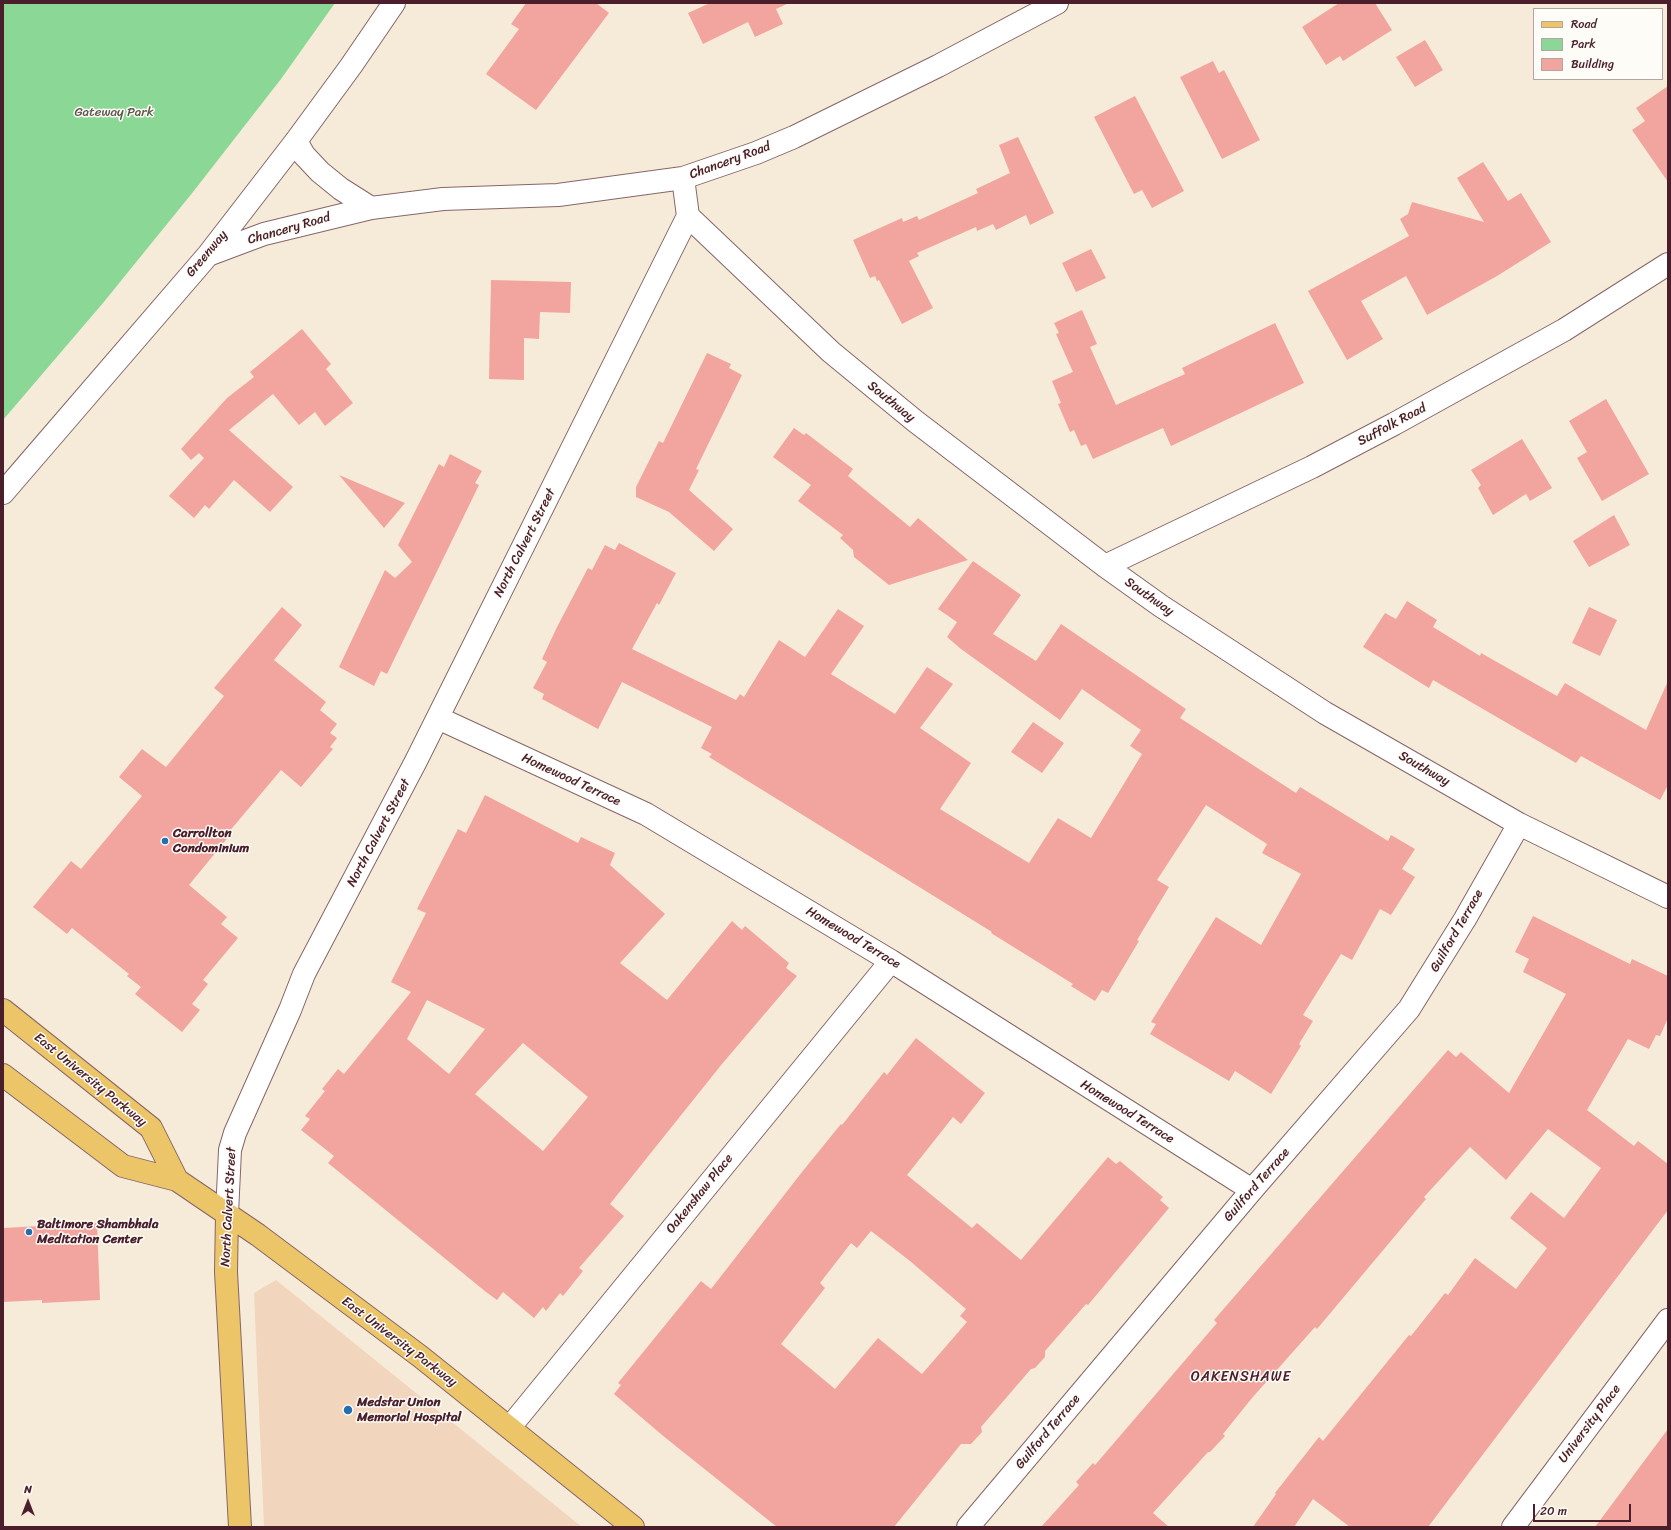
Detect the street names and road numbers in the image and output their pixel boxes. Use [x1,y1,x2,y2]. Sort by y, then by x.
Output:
street label: Chancery Road [687,139,773,183]
street label: Chancery Road [246,210,332,248]
street label: Greenway [183,228,231,280]
street label: Southway [864,378,918,426]
street label: Suffolk Road [1355,400,1429,450]
street label: North Calvert Street [491,486,559,600]
street label: Southway [1121,574,1177,620]
street label: Southway [1396,748,1452,790]
street label: Homewood Terrace [519,750,623,810]
street label: North Calvert Street [344,776,414,890]
street label: Guilford Terrace [1427,887,1487,975]
street label: Homewood Terrace [803,904,903,972]
street label: East University Parkway [31,1030,149,1130]
street label: Homewood Terrace [1077,1077,1177,1147]
street label: Guilford Terrace [1221,1145,1293,1225]
street label: North Calvert Street [218,1147,240,1267]
street label: Oakenshaw Place [663,1151,737,1237]
street label: East University Parkway [338,1294,460,1390]
street label: University Place [1556,1382,1624,1466]
street label: Guilford Terrace [1012,1391,1084,1473]

